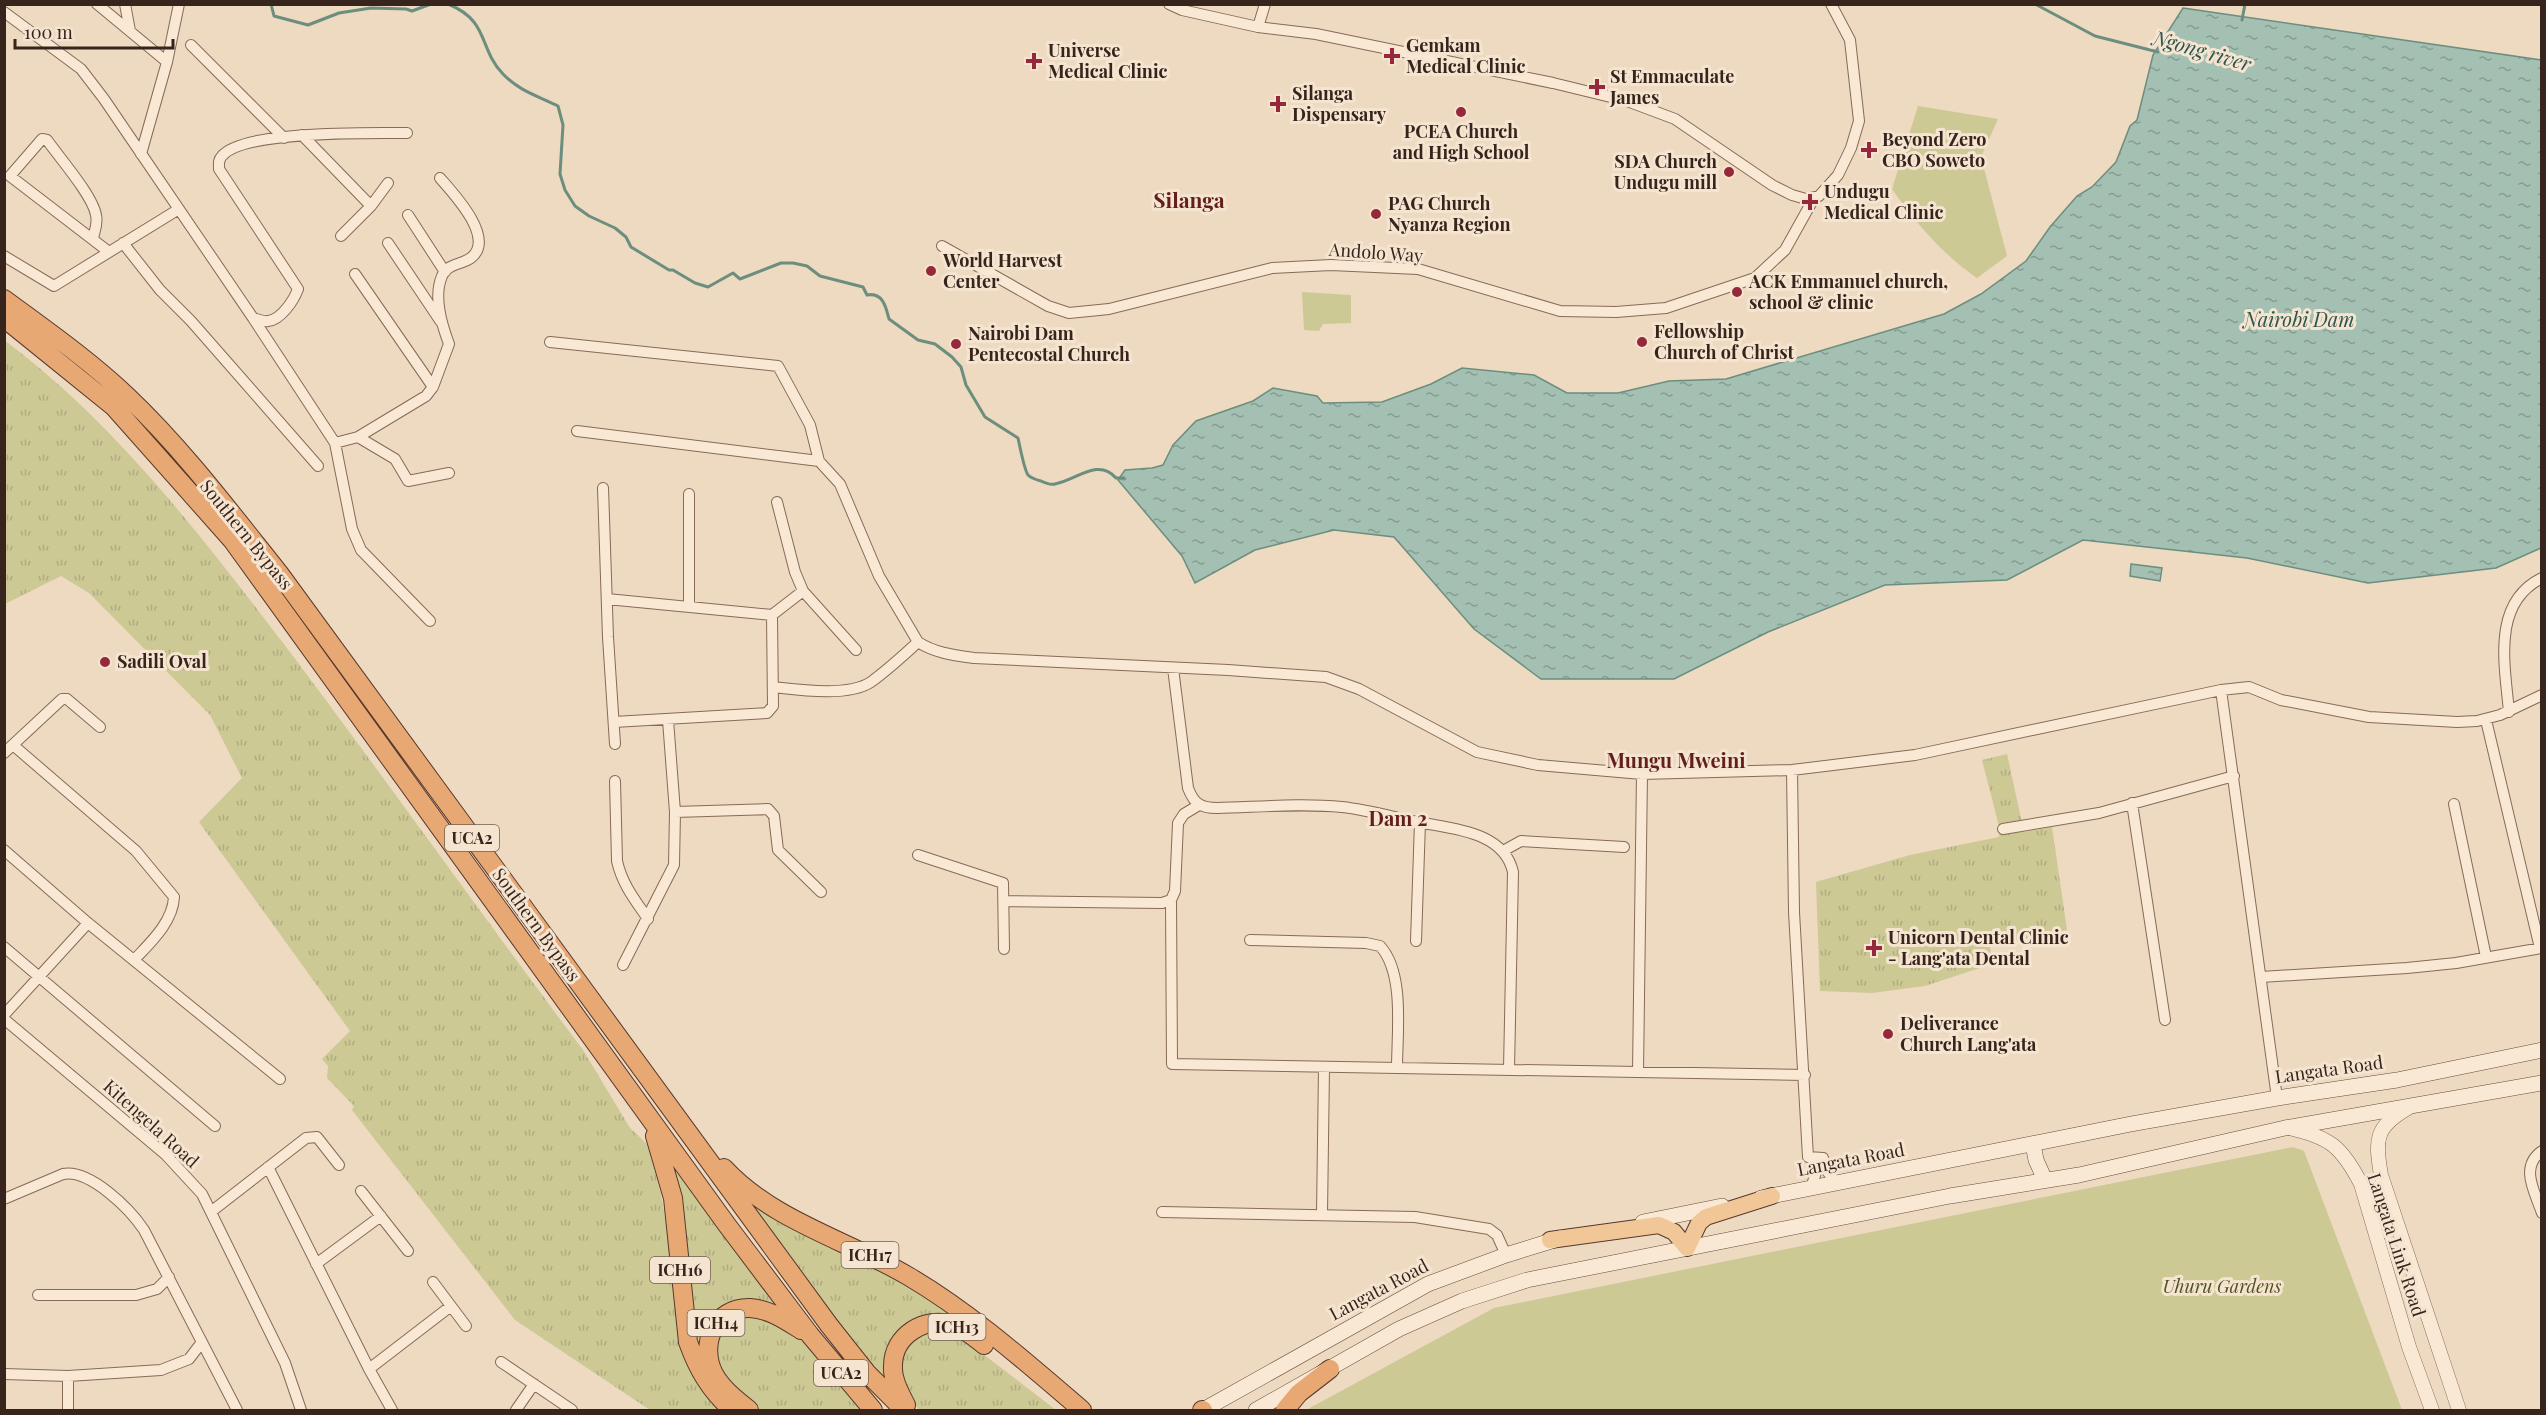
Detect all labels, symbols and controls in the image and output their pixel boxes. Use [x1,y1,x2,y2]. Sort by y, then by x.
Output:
scale bar [15,12,172,50]
text: 100 m [24,20,73,44]
water label: Ngong river [2148,22,2256,77]
place label: Gemkam Medical Clinic [1406,33,1526,78]
place label: Universe Medical Clinic [1048,38,1168,83]
marker: Gemkam Medical Clinic [1383,47,1401,65]
marker: Universe Medical Clinic [1025,52,1043,70]
place label: St Emmaculate James [1609,64,1734,109]
marker: St Emmaculate James [1588,78,1606,96]
place label: Silanga Dispensary [1292,81,1387,126]
marker: Silanga Dispensary [1269,95,1287,113]
marker: PCEA Church and High School [1454,105,1468,119]
place label: PCEA Church and High School [1393,119,1530,164]
place label: Beyond Zero CBO Soweto [1882,127,1986,172]
marker: Beyond Zero CBO Soweto [1860,141,1878,159]
place label: SDA Church Undugu mill [1614,149,1717,194]
marker: SDA Church Undugu mill [1722,165,1736,179]
place label: Undugu Medical Clinic [1824,179,1944,224]
district label: Silanga [1153,185,1225,213]
place label: PAG Church Nyanza Region [1388,191,1511,236]
marker: Undugu Medical Clinic [1801,193,1819,211]
marker: PAG Church Nyanza Region [1369,207,1383,221]
street label: Andolo Way [1327,237,1424,267]
place label: World Harvest Center [942,248,1063,293]
marker: World Harvest Center [924,264,938,278]
place label: ACK Emmanuel church, school & clinic [1748,269,1948,314]
marker: ACK Emmanuel church, school & clinic [1730,285,1744,299]
water label: Nairobi Dam [2242,305,2354,332]
place label: Fellowship Church of Christ [1654,319,1794,364]
place label: Nairobi Dam Pentecostal Church [968,321,1130,366]
marker: Fellowship Church of Christ [1635,335,1649,349]
marker: Nairobi Dam Pentecostal Church [949,337,963,351]
street label: Southern Bypass [195,474,299,594]
place label: Sadili Oval [117,649,207,673]
marker: Sadili Oval [98,655,112,669]
district label: Mungu Mweini [1606,746,1746,773]
district label: Dam 2 [1369,804,1427,831]
road number: UCA2 [445,825,499,851]
street label: Southern Bypass [487,863,586,986]
place label: Unicorn Dental Clinic - Lang'ata Dental [1888,925,2069,970]
marker: Unicorn Dental Clinic - Lang'ata Dental [1865,939,1883,957]
place label: Deliverance Church Lang'ata [1900,1011,2037,1056]
marker: Deliverance Church Lang'ata [1881,1027,1895,1041]
street label: Langata Road [2273,1049,2385,1088]
street label: Kitengela Road [99,1074,205,1173]
street label: Langata Road [1795,1137,1907,1181]
street label: Langata Link Road [2362,1170,2432,1320]
road number: ICH17 [842,1242,898,1268]
street label: Langata Road [1325,1253,1433,1325]
road number: ICH16 [650,1257,710,1283]
park label: Uhuru Gardens [2163,1274,2281,1298]
road number: ICH14 [688,1310,744,1336]
road number: ICH13 [928,1314,986,1340]
road number: UCA2 [814,1360,868,1386]

